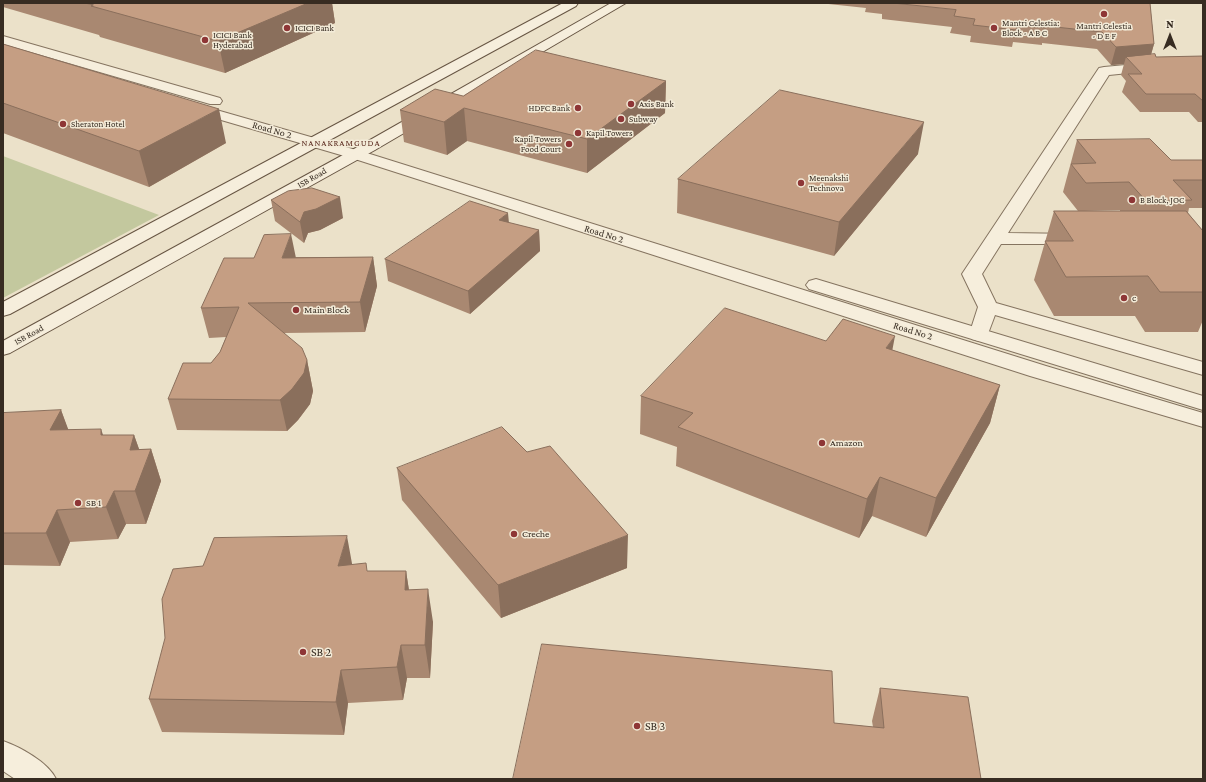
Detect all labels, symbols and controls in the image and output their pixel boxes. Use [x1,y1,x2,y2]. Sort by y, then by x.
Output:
marker: Mantri Celestia - D E F [1099,9,1109,19]
north arrow [1150,16,1190,56]
place label: Mantri Celestia: Block - A B C [1002,18,1059,39]
text: N [1166,18,1174,30]
place label: Mantri Celestia - D E F [1076,21,1132,42]
marker: ICICI Bank [282,23,292,33]
place label: ICICI Bank [295,23,334,33]
marker: Mantri Celestia: Block - A B C [989,23,999,33]
place label: ICICI Bank Hyderabad [213,30,252,51]
marker: ICICI Bank Hyderabad [200,35,210,45]
marker: Axis Bank [626,99,636,109]
place label: Axis Bank [639,99,674,109]
place label: HDFC Bank [528,103,570,113]
marker: HDFC Bank [573,103,583,113]
marker: Subway [616,114,626,124]
place label: Subway [629,114,657,124]
marker: Sheraton Hotel [58,119,68,129]
place label: Sheraton Hotel [71,119,125,129]
street label: Road No 2 [251,119,293,141]
marker: Kapil Towers [573,128,583,138]
place label: Kapil Towers [586,128,633,138]
place label: Kapil Towers Food Court [514,134,561,155]
district label: NANAKRAMGUDA [301,138,381,148]
marker: Kapil Towers Food Court [564,139,574,149]
street label: ISB Road [296,165,328,191]
place label: Meenakshi Technova [809,173,848,194]
marker: Meenakshi Technova [796,178,806,188]
marker: B Block, JOC [1127,195,1137,205]
place label: B Block, JOC [1140,195,1184,205]
street label: Road No 2 [583,222,625,246]
place label: c [1132,292,1136,304]
marker: c [1119,293,1129,303]
place label: Main Block [304,304,349,316]
marker: Main Block [291,305,301,315]
street label: Road No 2 [892,319,934,343]
street label: ISB Road [12,323,46,347]
place label: Amazon [830,437,863,449]
marker: Amazon [817,438,827,448]
place label: SB 1 [86,497,101,509]
marker: SB 1 [73,498,83,508]
place label: Creche [522,528,550,540]
marker: Creche [509,529,519,539]
place label: SB 2 [311,645,331,659]
marker: SB 2 [298,647,308,657]
place label: SB 3 [645,719,665,733]
marker: SB 3 [632,721,642,731]

